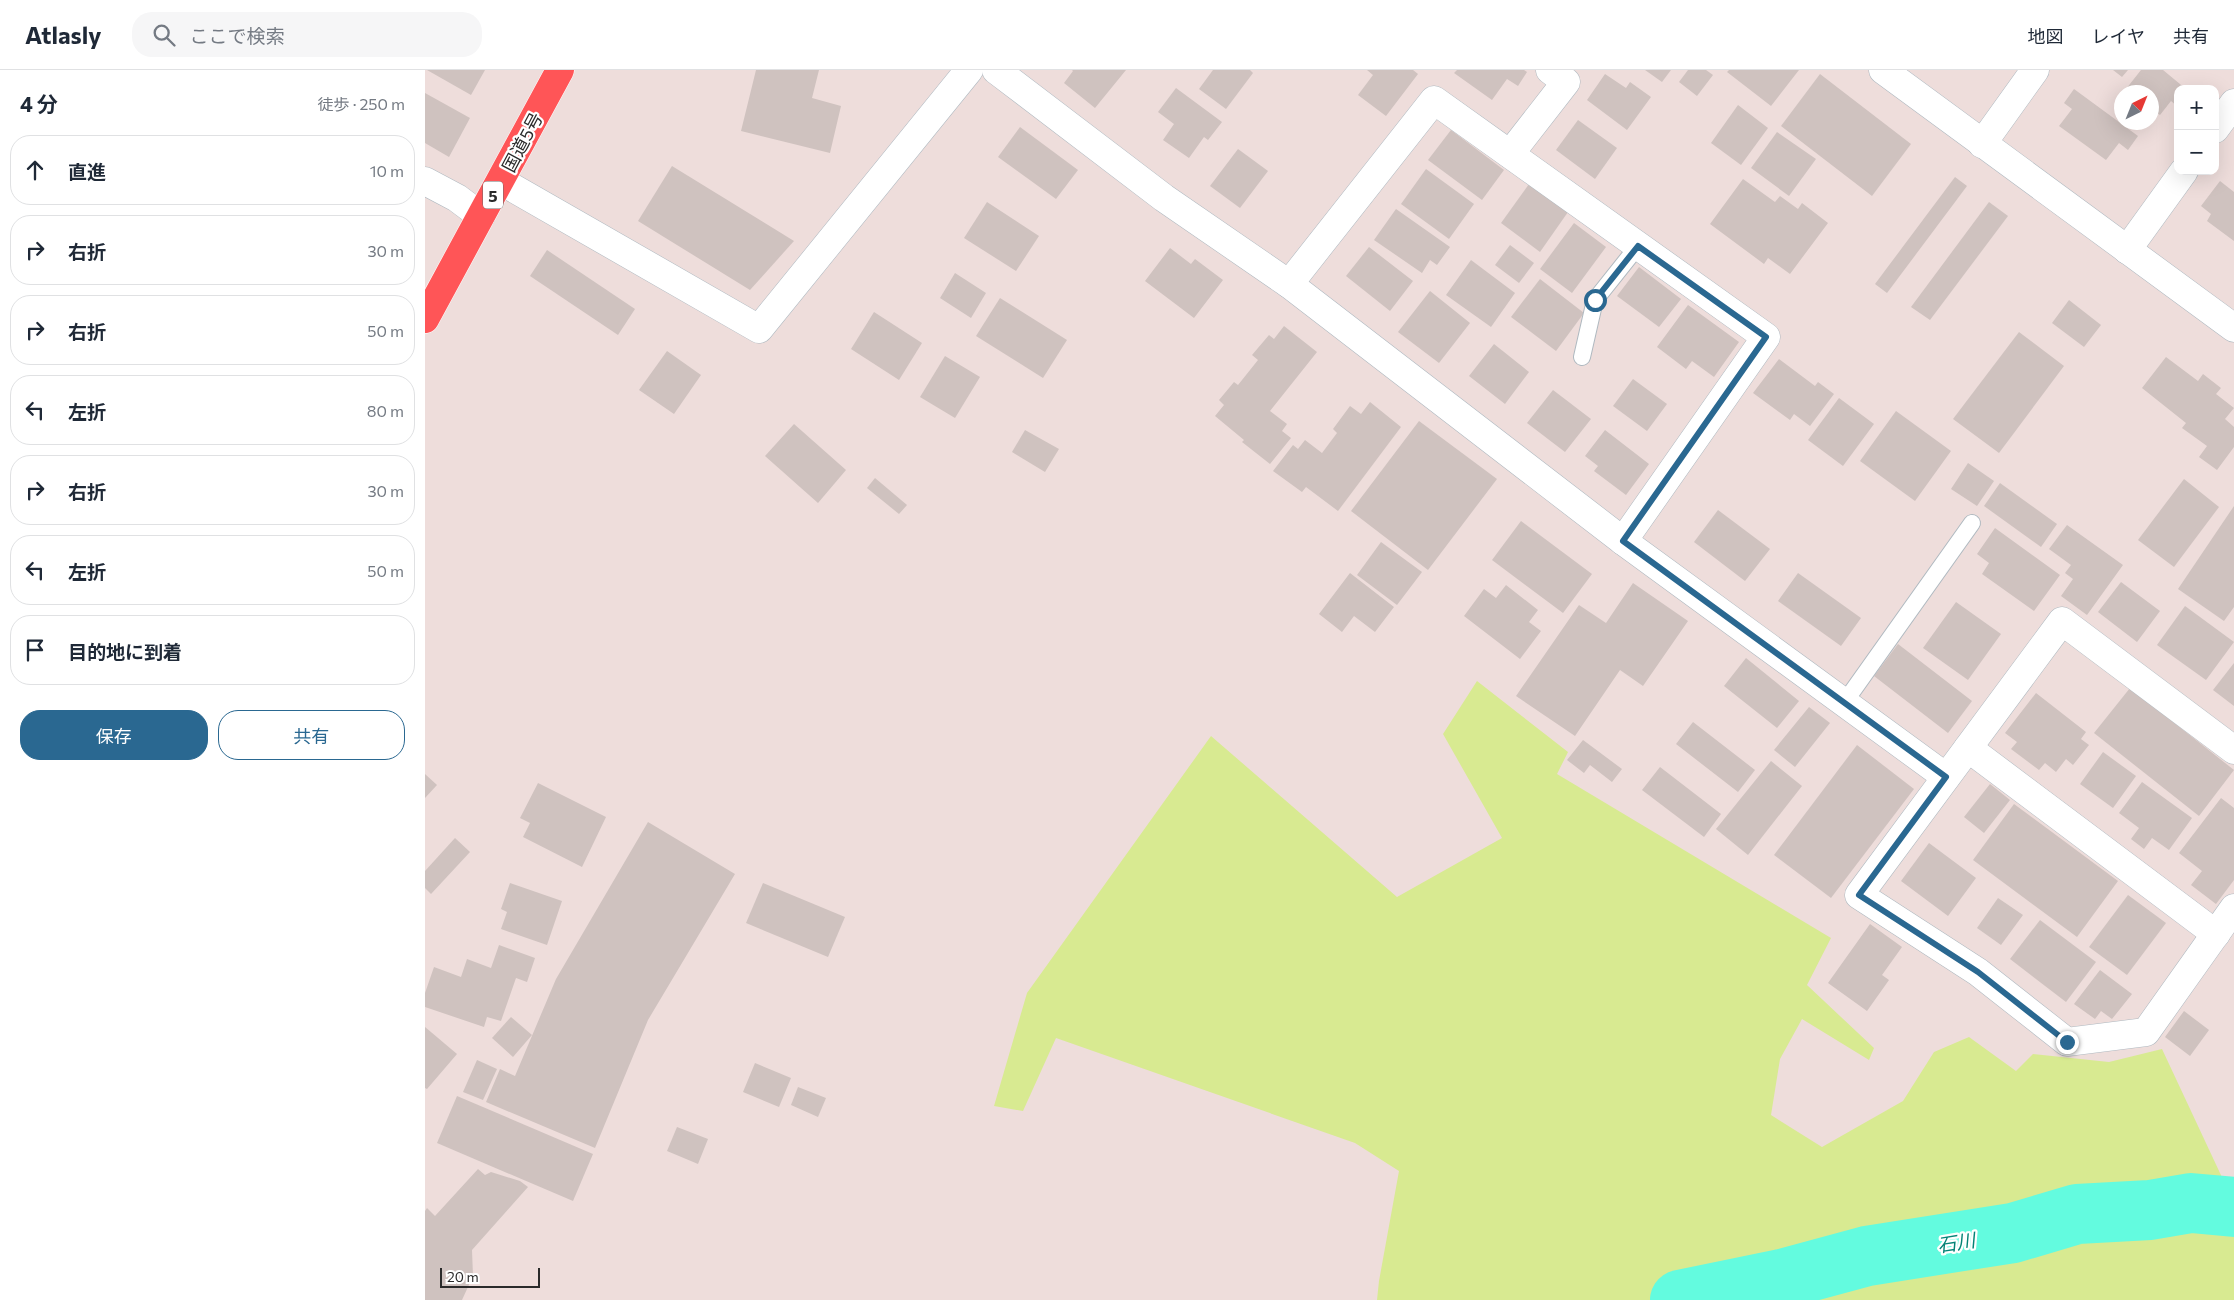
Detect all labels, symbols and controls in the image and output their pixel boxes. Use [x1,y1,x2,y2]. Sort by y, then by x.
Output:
search box [132,12,482,57]
text: Atlasly [25,20,102,49]
icon: search [150,21,178,49]
text: ここで検索 [190,24,285,47]
text: 地図 [2028,25,2064,47]
text: レイヤ [2092,25,2145,47]
text: 共有 [2173,25,2209,47]
north arrow [2114,85,2159,130]
map controls [2174,85,2219,175]
button: + [2174,85,2219,130]
text: 4 分 [20,91,58,116]
text: 徒歩 · 250 m [318,94,405,113]
street label: 国道5号 [497,108,547,176]
button: − [2174,130,2219,175]
icon: ahead [21,156,49,184]
text: 直進 [68,160,106,183]
text: 10 m [370,161,404,180]
road number: 5 [483,182,503,208]
icon: right [21,236,49,264]
text: 右折 [68,240,106,263]
text: 30 m [367,241,404,260]
route start [1584,289,1607,312]
icon: right [21,316,49,344]
text: 右折 [68,320,106,343]
text: 50 m [367,321,404,340]
icon: left [21,396,49,424]
text: 左折 [68,400,106,423]
text: 80 m [367,401,404,420]
icon: right [21,476,49,504]
text: 右折 [68,480,106,503]
text: 30 m [367,481,404,500]
icon: left [21,556,49,584]
text: 左折 [68,560,106,583]
text: 50 m [367,561,404,580]
icon: arrive [21,636,49,664]
text: 目的地に到着 [68,640,182,663]
button: 保存 [20,710,208,760]
button: 共有 [218,710,405,760]
route end [2056,1031,2079,1054]
water label: 石川 [1935,1227,1979,1256]
scale bar [440,1265,540,1288]
text: 20 m [447,1268,479,1285]

